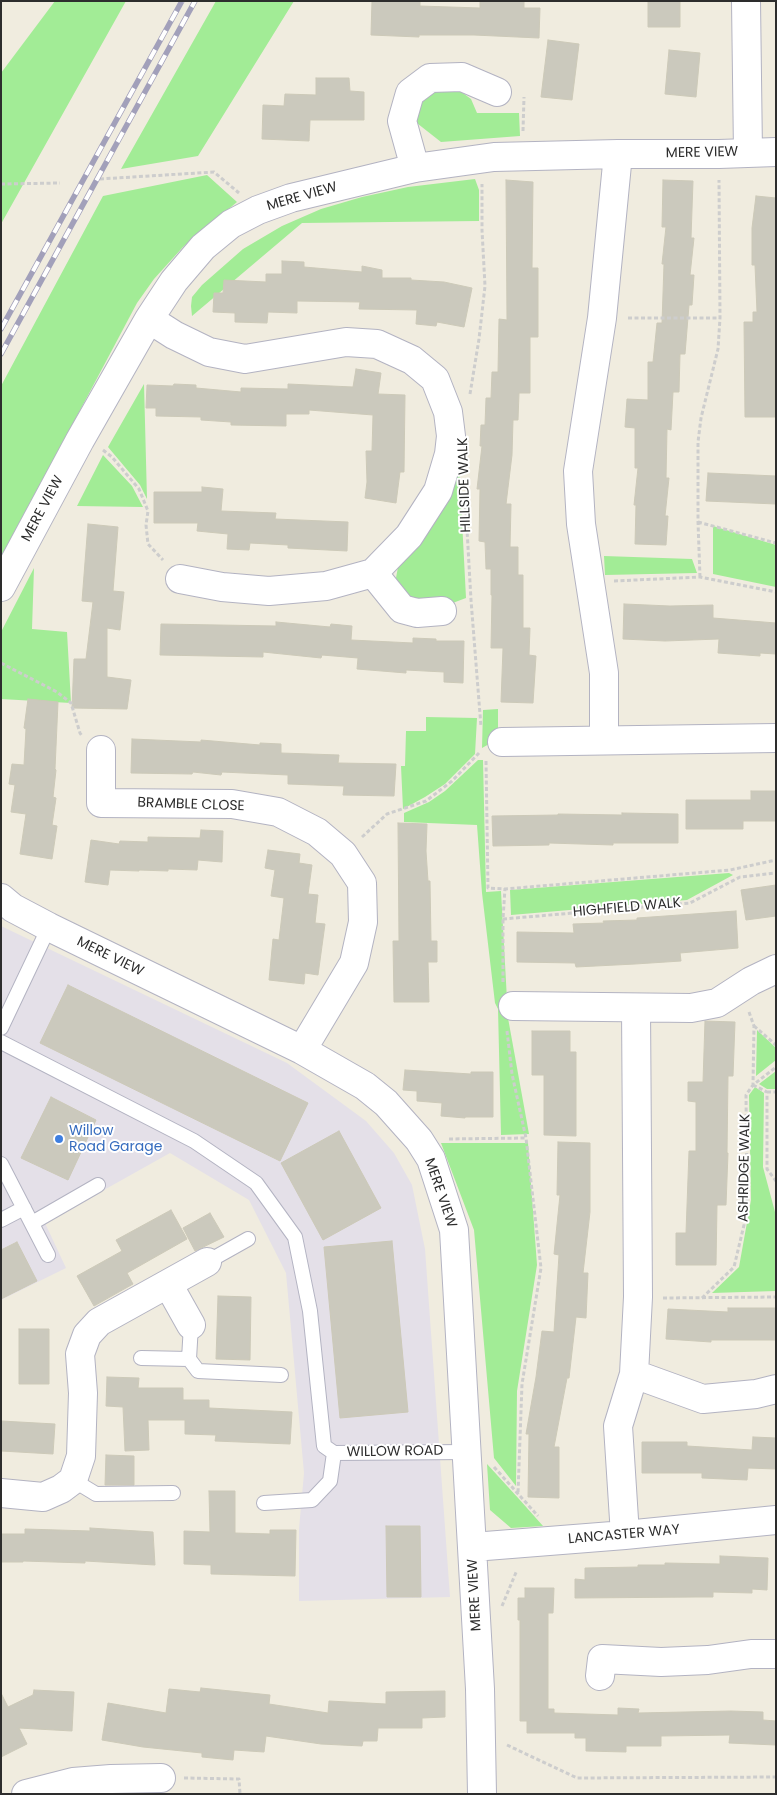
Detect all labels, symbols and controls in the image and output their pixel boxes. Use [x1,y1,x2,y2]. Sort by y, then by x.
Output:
street label: MERE VIEW [666,144,738,162]
street label: MERE VIEW [265,179,339,215]
street label: HILLSIDE WALK [455,437,475,533]
street label: MERE VIEW [19,473,67,545]
street label: BRAMBLE CLOSE [137,795,245,815]
street label: HIGHFIELD WALK [572,895,682,921]
street label: MERE VIEW [74,934,146,980]
street label: ASHRIDGE WALK [736,1114,754,1222]
place label: Willow Road Garage [69,1123,162,1156]
marker: Willow Road Garage [53,1133,65,1145]
street label: MERE VIEW [420,1156,460,1230]
street label: WILLOW ROAD [347,1443,443,1461]
street label: LANCASTER WAY [567,1522,681,1548]
street label: MERE VIEW [465,1558,485,1632]

